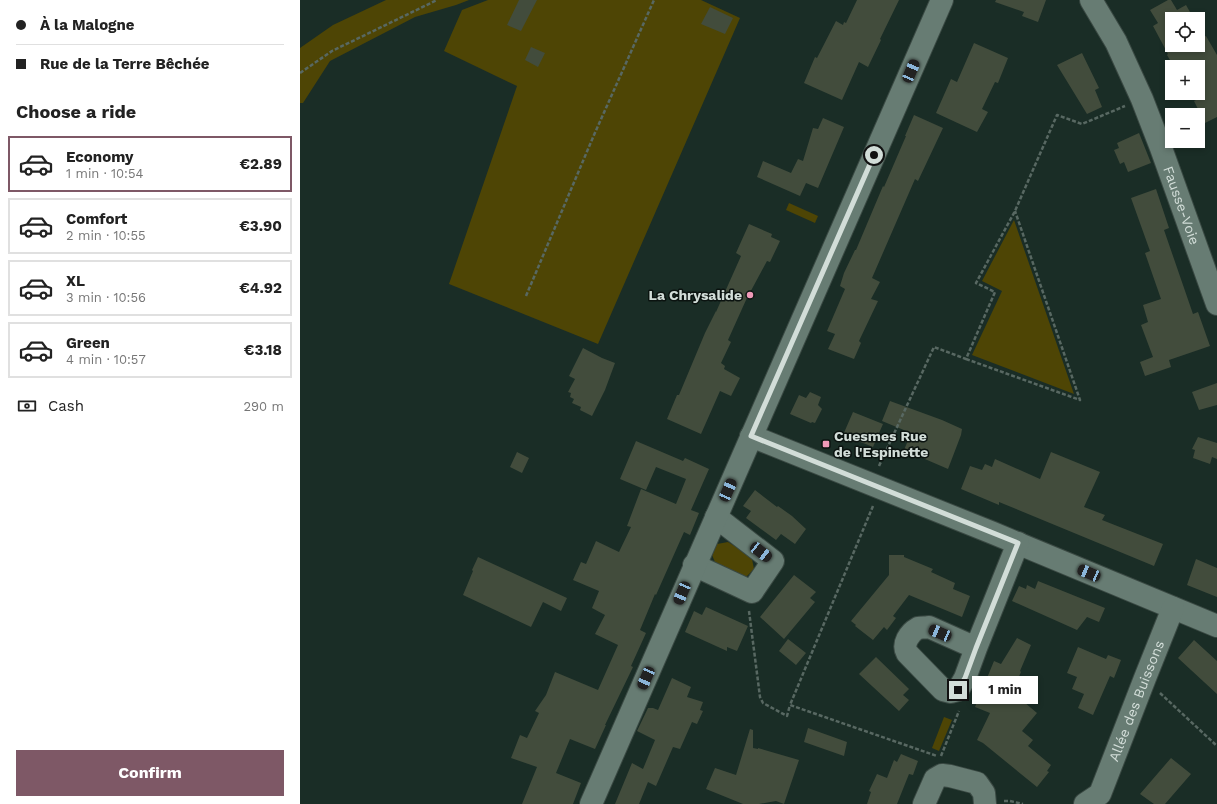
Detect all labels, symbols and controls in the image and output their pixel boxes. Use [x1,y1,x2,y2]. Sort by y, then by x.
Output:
map controls [1165,12,1205,148]
button: locate [1165,12,1205,52]
text: À la Malogne [40,16,134,34]
text: Rue de la Terre Bêchée [40,55,210,73]
car [901,58,921,84]
button: + [1165,60,1205,100]
text: Choose a ride [16,101,136,122]
button: − [1165,108,1205,148]
icon: car [18,146,54,182]
route start [865,146,883,164]
text: Economy [66,148,133,166]
text: €2.89 [240,155,282,173]
street label: Fausse-Voie [1160,164,1203,247]
text: 1 min · 10:54 [66,166,143,181]
icon: car [18,208,54,244]
text: Comfort [66,210,127,228]
text: €3.90 [239,217,282,235]
text: 2 min · 10:55 [66,228,146,243]
icon: car [18,270,54,306]
text: XL [66,272,85,290]
text: €4.92 [239,279,282,297]
place label: La Chrysalide [649,287,742,303]
text: 3 min · 10:56 [66,290,146,305]
marker: La Chrysalide [745,290,755,300]
icon: car [18,332,54,368]
text: Green [66,334,110,352]
text: €3.18 [244,341,282,359]
text: 4 min · 10:57 [66,352,146,367]
icon: cash [16,395,38,417]
text: Cash [48,397,84,415]
text: 290 m [243,399,284,414]
place label: Cuesmes Rue de l'Espinette [834,428,928,460]
marker: Cuesmes Rue de l'Espinette [821,439,831,449]
car [718,477,738,503]
car [748,540,774,564]
car [1076,563,1102,583]
car [672,580,692,606]
car [927,623,953,643]
street label: Allée des Buissons [1105,638,1167,764]
car [636,665,656,691]
callout: 1 min [972,676,1038,704]
route end [949,681,967,699]
text: 1 min [988,682,1022,697]
button: Confirm [16,750,284,796]

